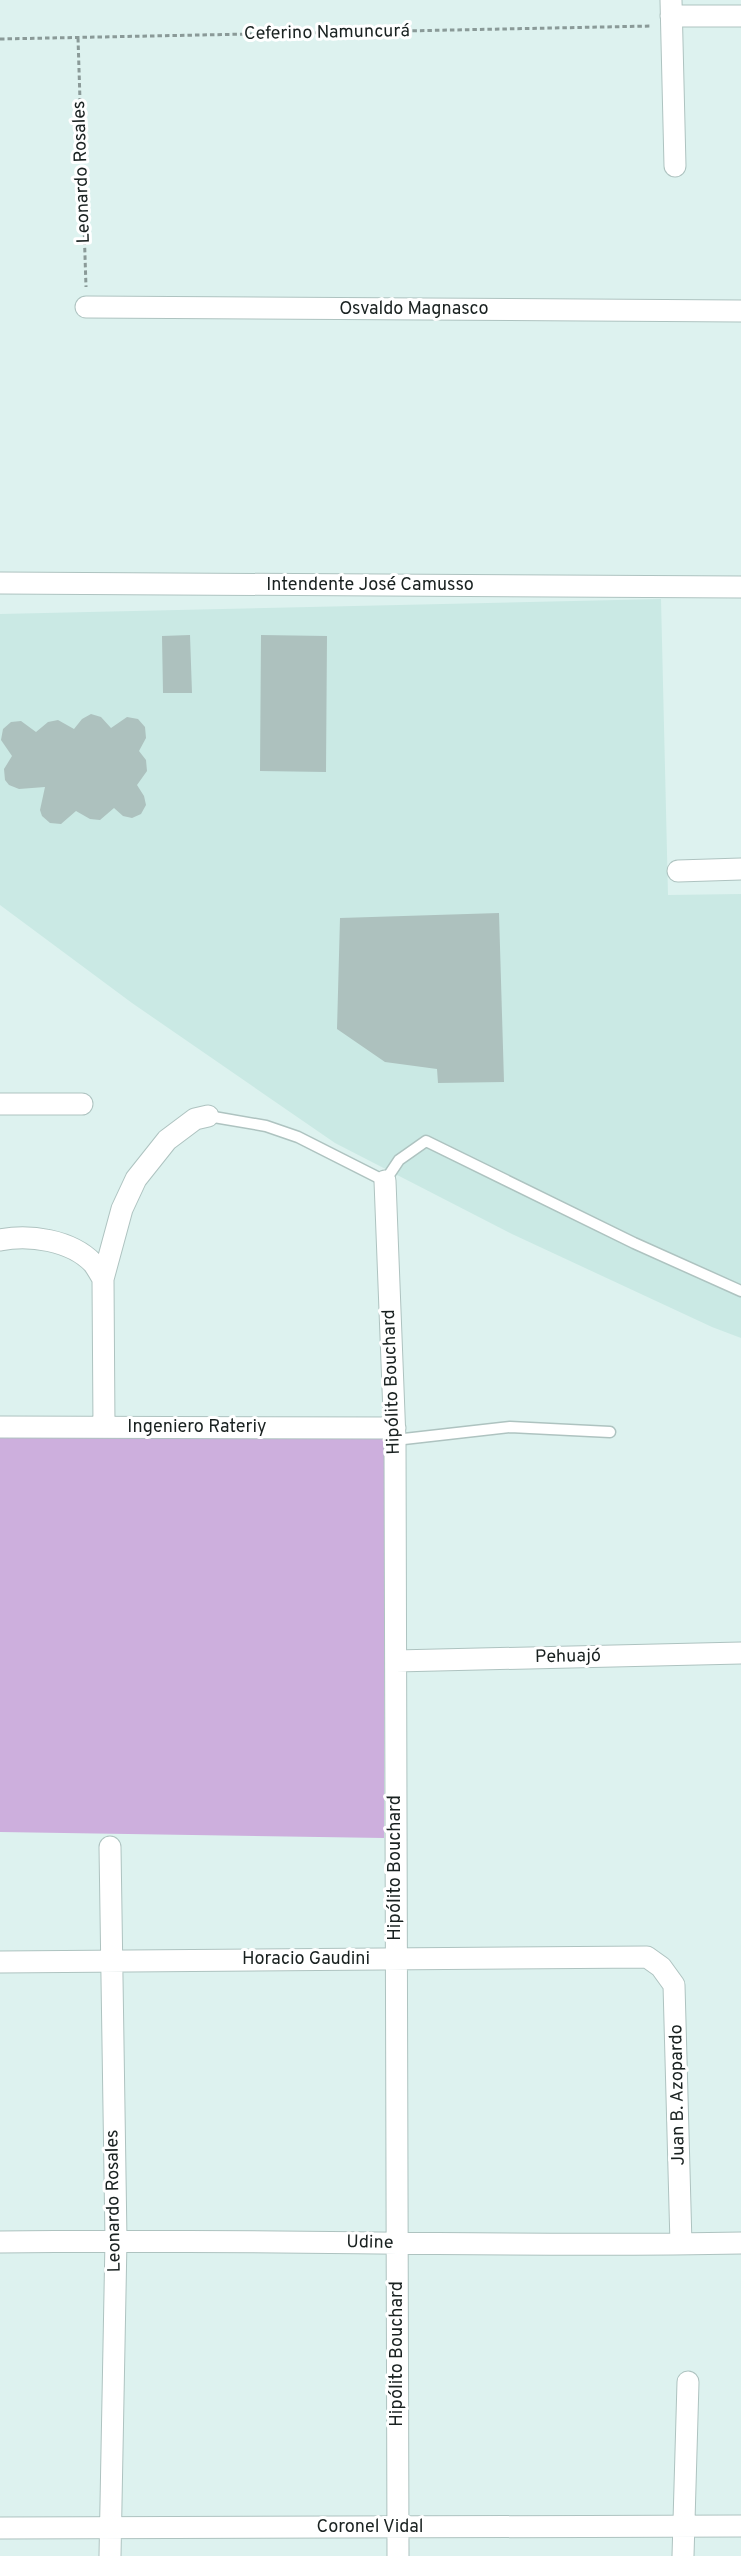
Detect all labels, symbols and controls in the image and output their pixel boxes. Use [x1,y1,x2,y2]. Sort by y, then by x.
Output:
street label: Ceferino Namuncurá [244,20,410,46]
street label: Leonardo Rosales [68,100,96,244]
street label: Osvaldo Magnasco [339,298,489,321]
street label: Intendente José Camusso [266,574,474,597]
street label: Hipólito Bouchard [378,1309,406,1455]
street label: Ingeniero Rateriy [127,1416,267,1439]
street label: Pehuajó [535,1645,601,1669]
street label: Hipólito Bouchard [384,1795,407,1941]
street label: Horacio Gaudini [242,1948,370,1971]
street label: Juan B. Azopardo [665,2024,691,2166]
street label: Leonardo Rosales [101,2129,127,2273]
street label: Udine [346,2231,394,2255]
street label: Hipólito Bouchard [386,2281,409,2427]
street label: Coronel Vidal [316,2516,424,2539]

